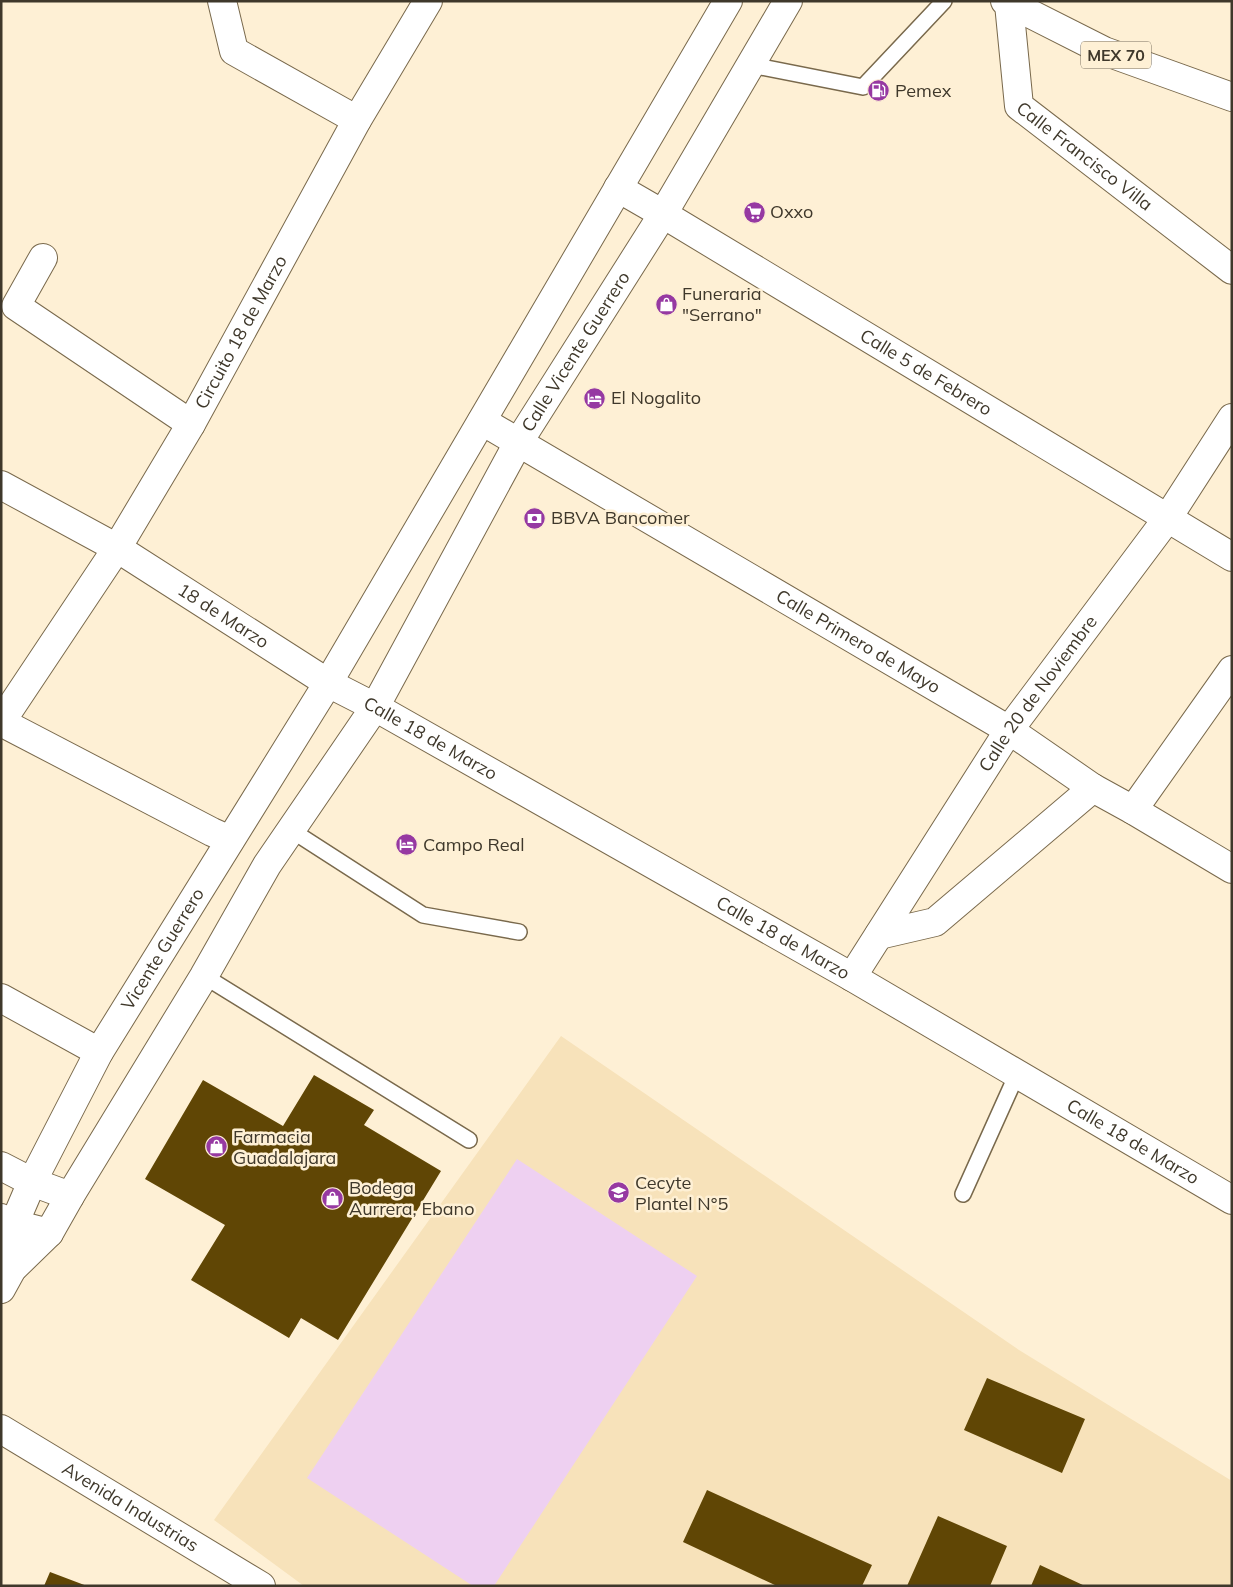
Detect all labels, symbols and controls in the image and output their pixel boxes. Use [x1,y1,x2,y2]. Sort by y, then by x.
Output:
road number: MEX 70 [1081,42,1151,68]
fuel station icon: Pemex [867,79,891,103]
place label: Pemex [895,79,952,102]
street label: Calle Francisco Villa [1012,96,1157,216]
supermarket icon: Oxxo [742,200,766,224]
place label: Oxxo [770,200,813,223]
street label: Circuito 18 de Marzo [189,251,292,413]
street label: Calle Vicente Guerrero [516,267,635,436]
place label: Funeraria "Serrano" [682,282,762,326]
shop icon: Funeraria "Serrano" [654,292,678,316]
street label: Calle 5 de Febrero [856,323,996,421]
hotel icon: El Nogalito [583,386,607,410]
place label: El Nogalito [611,386,701,409]
bank icon: BBVA Bancomer [523,506,547,530]
place label: BBVA Bancomer [551,506,690,529]
street label: 18 de Marzo [173,578,273,653]
street label: Calle Primero de Mayo [772,584,945,698]
street label: Calle 20 de Noviembre [973,611,1102,776]
street label: Calle 18 de Marzo [360,691,502,785]
hotel icon: Campo Real [395,833,419,857]
place label: Campo Real [423,833,525,856]
street label: Vicente Guerrero [116,884,209,1014]
street label: Calle 18 de Marzo [712,891,854,984]
street label: Calle 18 de Marzo [1063,1094,1204,1189]
place label: Farmacia Guadalajara [233,1125,336,1169]
shop icon: Farmacia Guadalajara [205,1135,229,1159]
place label: Cecyte Plantel N°5 [635,1171,728,1215]
place label: Bodega Aurrera, Ebano [349,1176,474,1220]
school or university icon: Cecyte Plantel N°5 [607,1181,631,1205]
shop icon: Bodega Aurrera, Ebano [321,1186,345,1210]
street label: Avenida Industrias [58,1457,203,1557]

